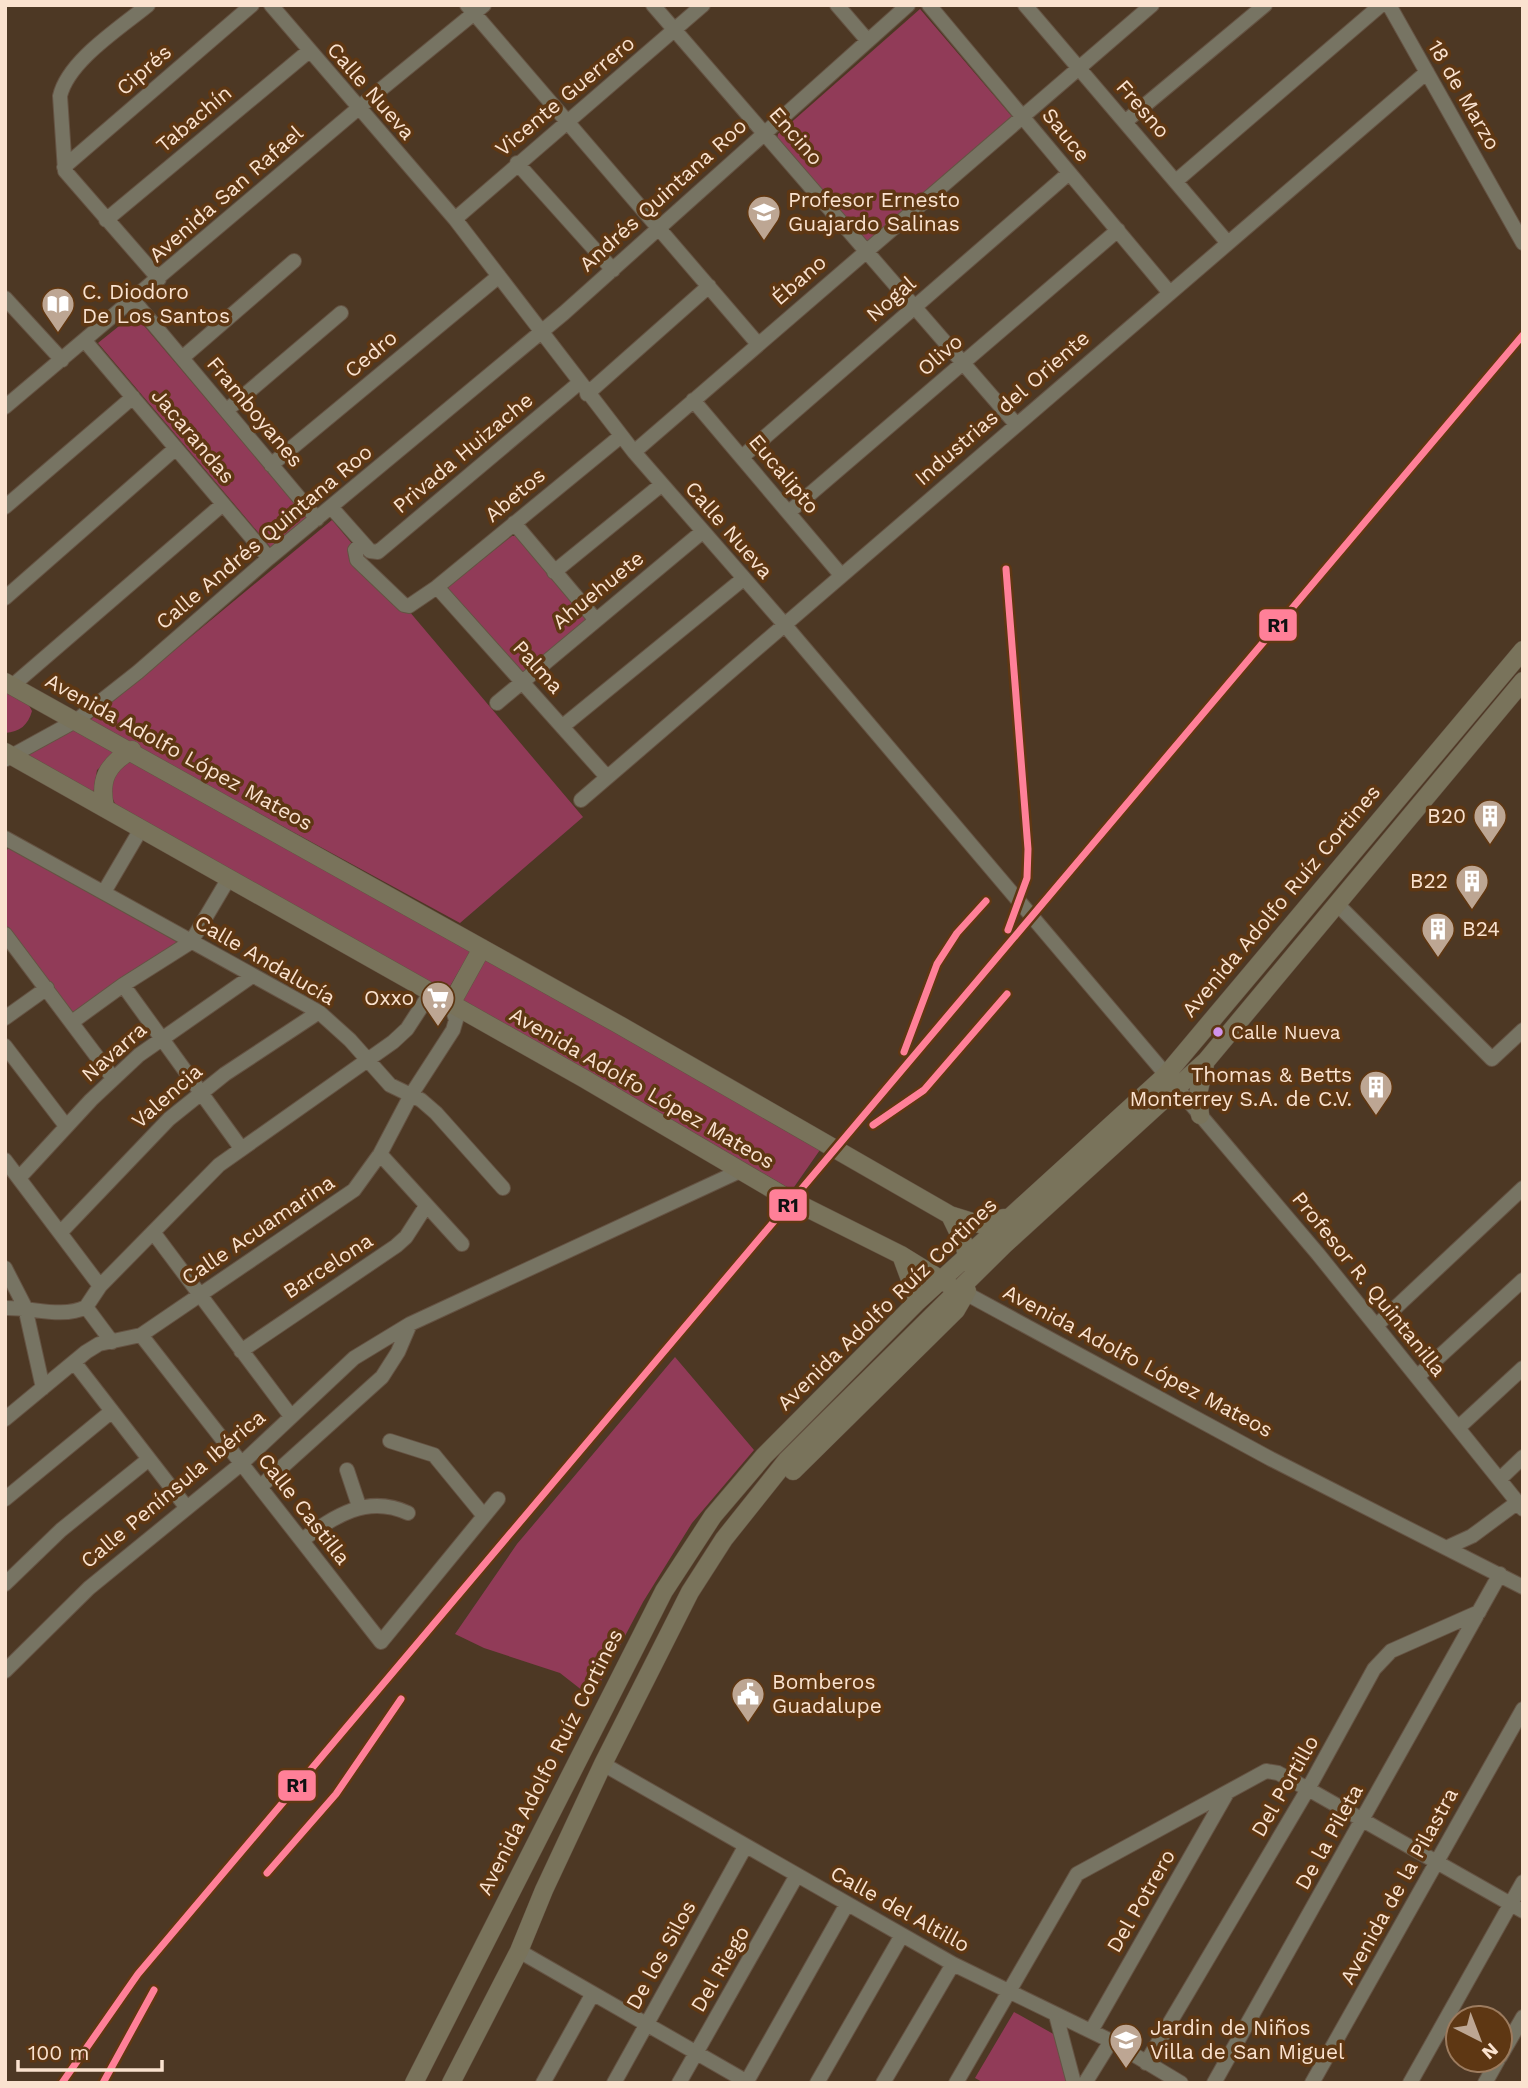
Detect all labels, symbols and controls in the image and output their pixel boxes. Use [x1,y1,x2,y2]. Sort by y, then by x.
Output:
street label: Vicente Guerrero [490,30,639,161]
street label: 18 de Marzo [1423,35,1506,154]
street label: Calle Nueva [322,37,421,145]
street label: Ciprés [111,39,176,100]
street label: Fresno [1111,74,1175,143]
street label: Tabachín [151,80,237,157]
street label: Encino [764,101,829,170]
street label: Sauce [1037,103,1096,167]
street label: Andrés Quintana Roo [574,113,752,276]
street label: Avenida San Rafael [144,120,308,267]
place label: Profesor Ernesto Guajardo Salinas [788,187,960,236]
school or university icon: Profesor Ernesto Guajardo Salinas [745,193,783,242]
street label: Ébano [766,249,831,310]
street label: Nogal [861,270,921,327]
place label: C. Diodoro De Los Santos [82,279,230,328]
library icon: C. Diodoro De Los Santos [39,285,77,334]
street label: Cedro [339,325,402,383]
street label: Industrias del Oriente [909,325,1094,490]
street label: Olivo [912,328,967,381]
street label: Framboyanes [202,351,309,472]
street label: Jacarandas [146,383,240,488]
street label: Privada Huizache [388,387,538,518]
street label: Eucalipto [744,429,825,519]
street label: Calle Andrés Quintana Roo [151,439,377,634]
street label: Abetos [479,462,550,527]
street label: Calle Nueva [680,476,779,584]
street label: Ahuehuete [547,545,649,634]
line badge: R1 [1258,608,1298,642]
text: R1 [1267,614,1289,637]
street label: Palma [508,635,569,699]
street label: Avenida Adolfo López Mateos [41,668,317,836]
street label: Avenida Adolfo Ruíz Cortines [1176,779,1385,1022]
building icon: B20 [1471,797,1509,846]
place label: B20 [1427,803,1466,828]
building icon: B22 [1453,862,1491,911]
place label: B22 [1410,868,1448,893]
street label: Calle Andalucía [191,909,340,1010]
building icon: B24 [1419,910,1457,959]
place label: B24 [1462,916,1500,941]
supermarket icon: Oxxo [419,979,457,1028]
place label: Oxxo [364,985,414,1010]
street label: Avenida Adolfo López Mateos [505,1001,779,1174]
street label: Navarra [76,1017,151,1087]
place label: Calle Nueva [1231,1021,1341,1044]
marker: Calle Nueva [1211,1025,1225,1039]
street label: Valencia [126,1058,207,1133]
place label: Thomas & Betts Monterrey S.A. de C.V. [1129,1062,1352,1111]
building icon: Thomas & Betts Monterrey S.A. de C.V. [1357,1068,1395,1117]
street label: Calle Acuamarina [177,1169,339,1290]
street label: Profesor R. Quintanilla [1287,1186,1452,1381]
line badge: R1 [768,1188,808,1222]
street label: Avenida Adolfo Ruíz Cortines [772,1192,1002,1415]
text: R1 [777,1194,799,1217]
street label: Barcelona [278,1227,377,1304]
street label: Avenida Adolfo López Mateos [999,1279,1277,1442]
street label: Calle Península Ibérica [75,1404,270,1573]
street label: Calle Castilla [253,1448,356,1570]
street label: Avenida Adolfo Ruíz Cortines [471,1624,628,1899]
place label: Bomberos Guadalupe [772,1669,882,1718]
public building icon: Bomberos Guadalupe [729,1675,767,1724]
street label: Del Portillo [1245,1731,1324,1841]
line badge: R1 [277,1769,317,1802]
text: R1 [286,1774,308,1797]
street label: De la Pileta [1289,1780,1368,1894]
street label: Avenida de la Pilastra [1334,1783,1463,1988]
street label: Del Potrero [1101,1845,1180,1957]
street label: Calle del Altillo [826,1860,974,1957]
street label: De los Silos [620,1896,701,2014]
street label: Del Riego [685,1921,754,2016]
north arrow [1444,2004,1514,2074]
place label: Jardin de Niños Villa de San Miguel [1150,2015,1345,2064]
school or university icon: Jardin de Niños Villa de San Miguel [1107,2021,1145,2070]
scale bar [18,2028,161,2072]
text: N [1477,2038,1503,2065]
text: 100 m [28,2040,90,2065]

